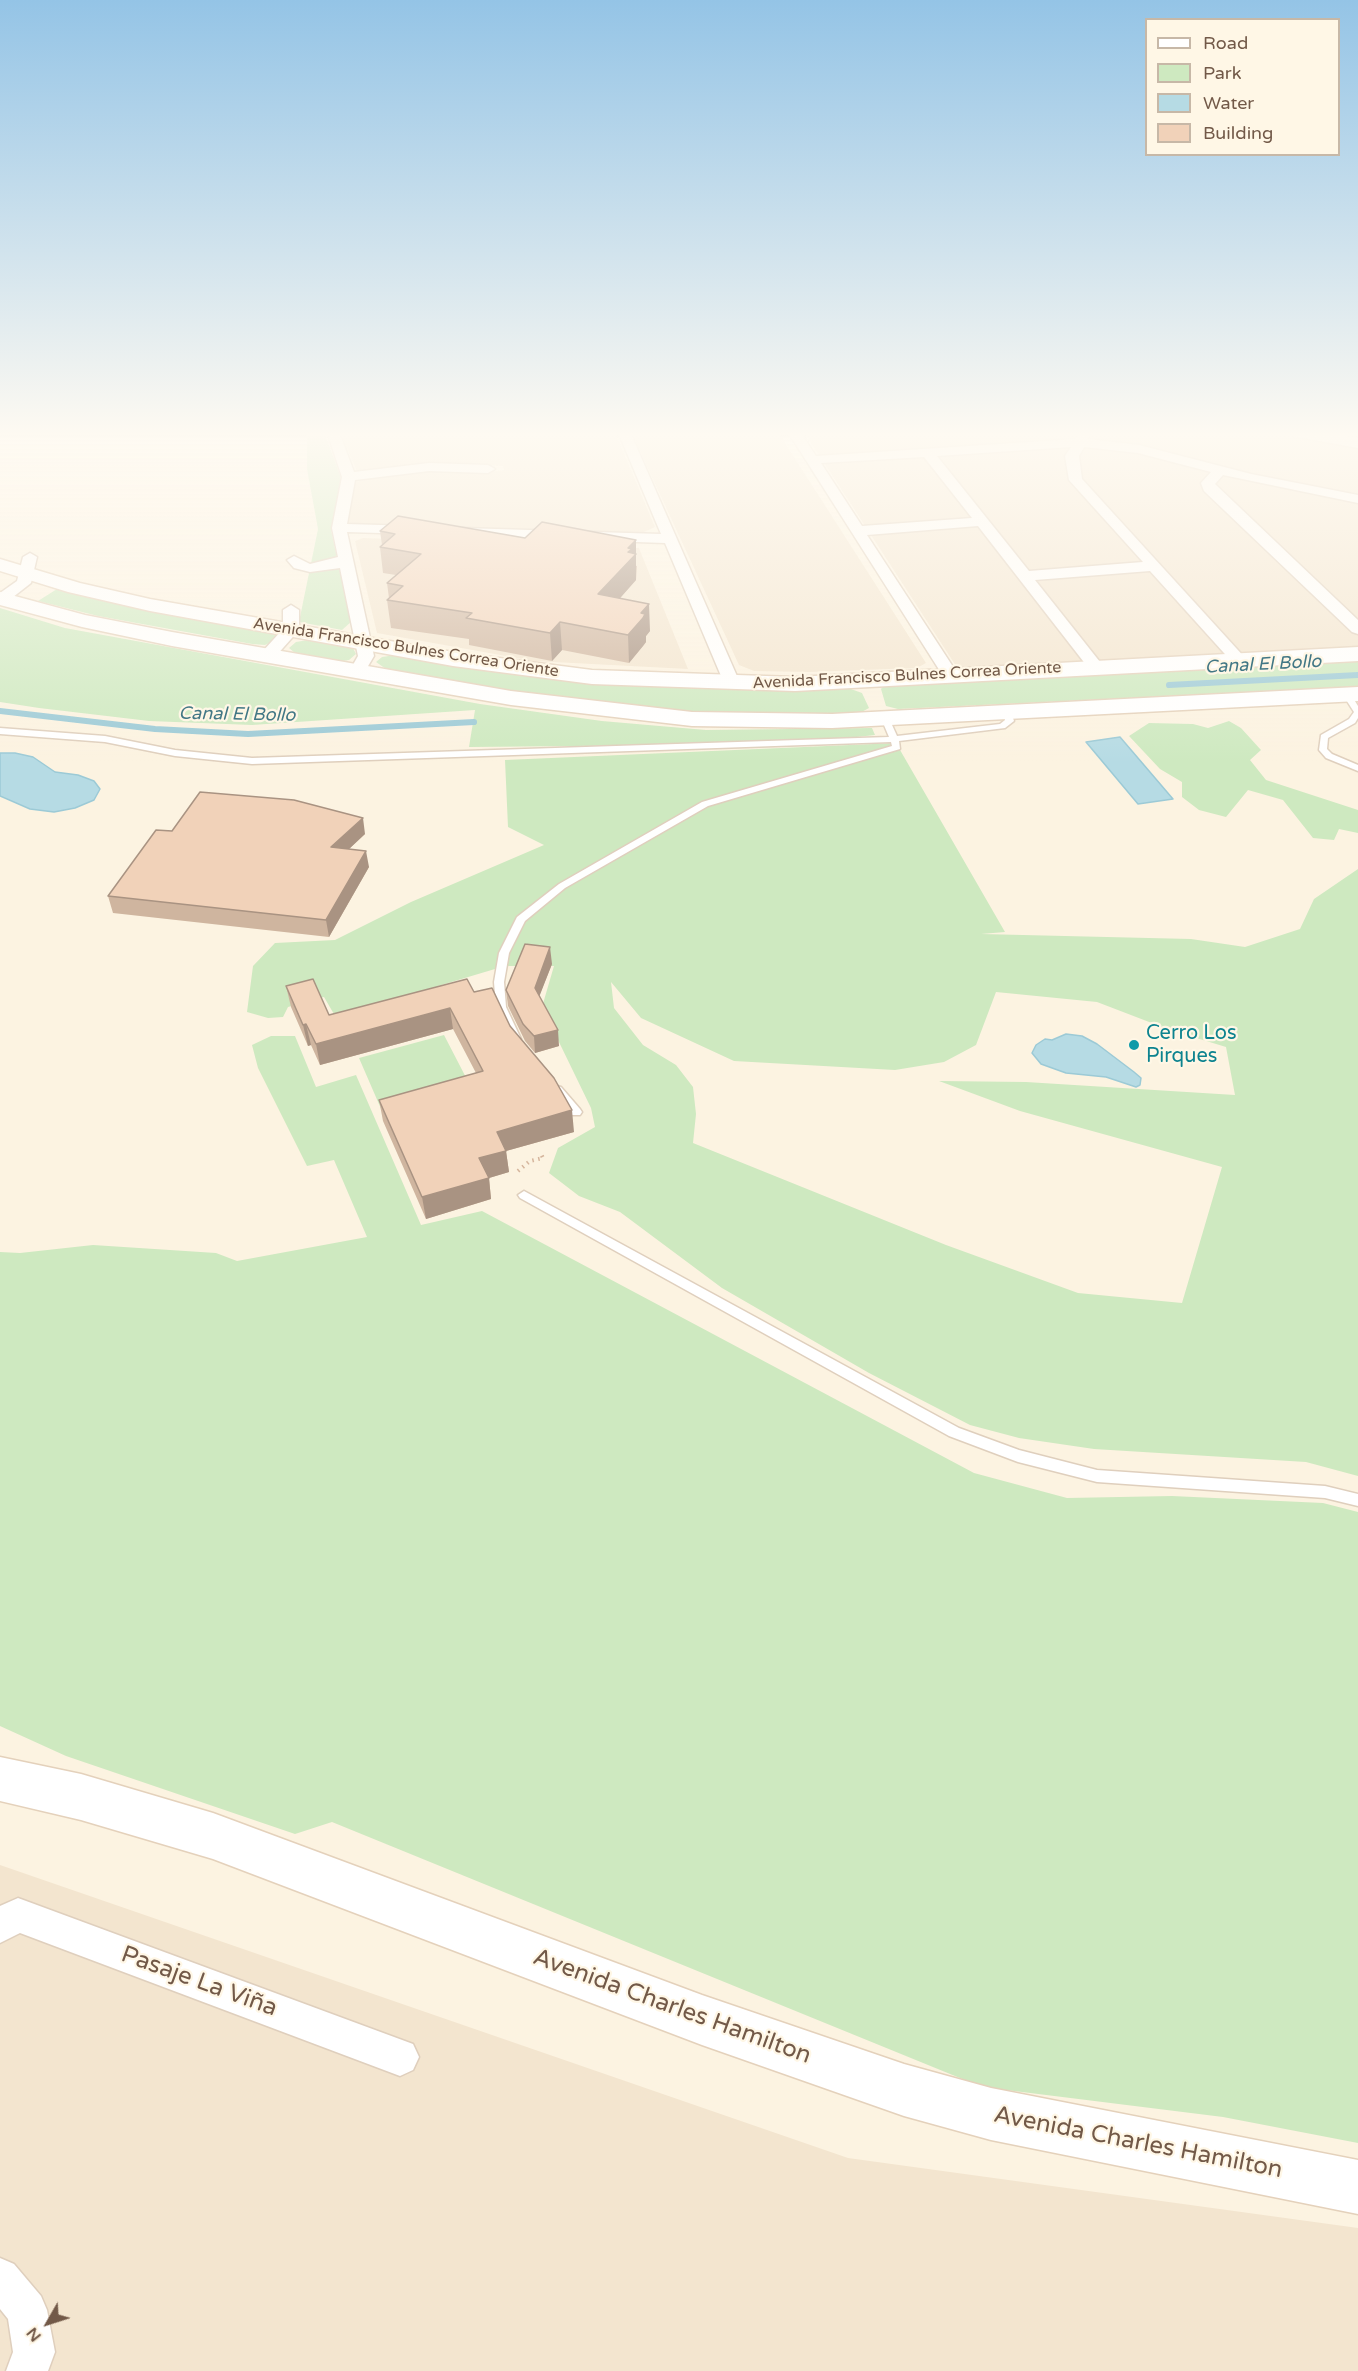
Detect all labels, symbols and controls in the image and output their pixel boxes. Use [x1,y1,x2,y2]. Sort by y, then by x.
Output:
legend [1145,18,1340,156]
text: Road [1203,32,1248,54]
text: Park [1203,62,1241,84]
text: Water [1203,92,1254,114]
text: Building [1203,122,1273,144]
street label: Avenida Francisco Bulnes Correa Oriente [252,614,560,682]
water label: Canal El Bollo [1204,651,1322,679]
street label: Avenida Francisco Bulnes Correa Oriente [752,658,1062,694]
water label: Canal El Bollo [178,703,296,727]
place label: Cerro Los Pirques [1146,1022,1237,1069]
marker: Cerro Los Pirques [1127,1038,1141,1052]
street label: Pasaje La Viña [117,1940,281,2024]
street label: Avenida Charles Hamilton [529,1943,815,2071]
street label: Avenida Charles Hamilton [991,2101,1285,2185]
north arrow [18,2293,78,2353]
text: N [22,2323,46,2346]

